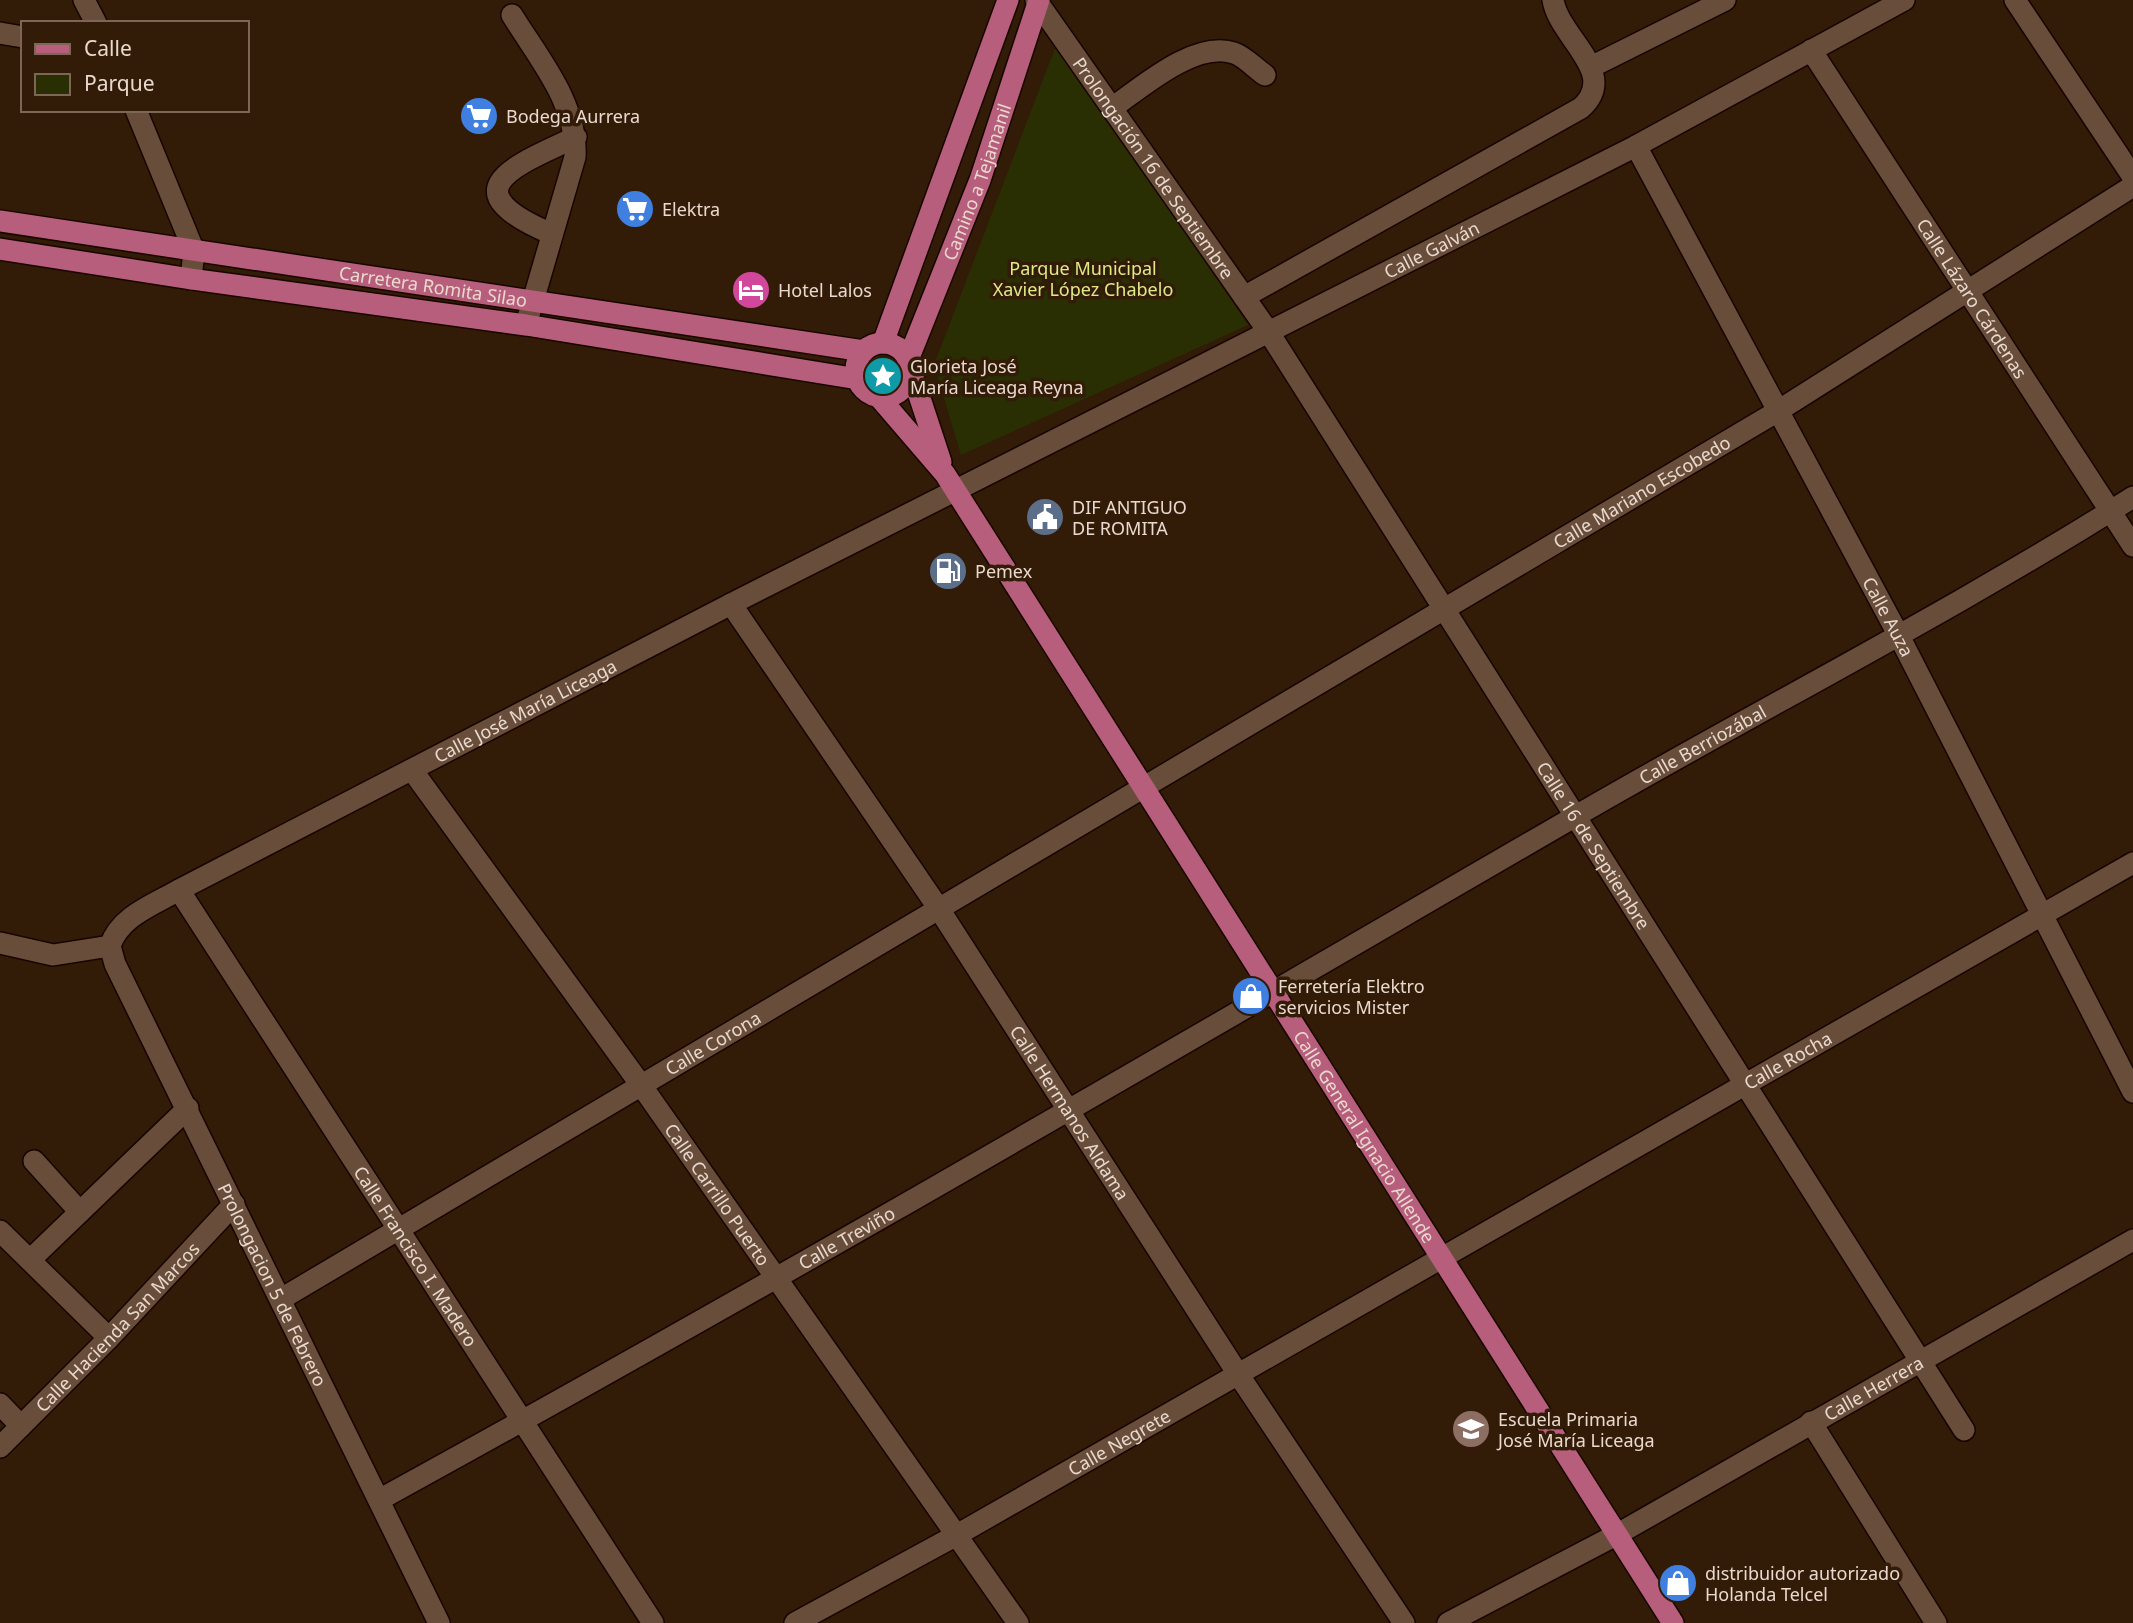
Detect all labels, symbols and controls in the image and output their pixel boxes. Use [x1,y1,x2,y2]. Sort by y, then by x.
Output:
legend [21,21,248,112]
text: Calle [84,34,132,62]
street label: Prolongación 16 de Septiembre [1068,52,1240,283]
text: Parque [84,69,154,97]
supermarket icon: Bodega Aurrera [458,95,500,137]
street label: Camino a Tejamanil [937,100,1016,264]
place label: Bodega Aurrera [506,104,640,128]
supermarket icon: Elektra [614,188,656,230]
place label: Elektra [662,197,720,221]
street label: Calle Lázaro Cárdenas [1911,214,2033,383]
street label: Calle Galván [1380,215,1483,284]
park label: Parque Municipal Xavier López Chabelo [993,256,1173,301]
street label: Carretera Romita Silao [337,260,529,312]
hotel icon: Hotel Lalos [730,269,772,311]
place label: Hotel Lalos [778,278,872,302]
place label: Glorieta José María Liceaga Reyna [910,354,1083,399]
place icon: Glorieta José María Liceaga Reyna [862,355,904,397]
street label: Calle Mariano Escobedo [1548,430,1735,554]
place label: DIF ANTIGUO DE ROMITA [1072,495,1187,540]
public building icon: DIF ANTIGUO DE ROMITA [1024,496,1066,538]
fuel station icon: Pemex [927,550,969,592]
place label: Pemex [975,559,1033,583]
street label: Calle Auza [1857,573,1919,660]
street label: Calle José María Liceaga [430,653,621,768]
street label: Calle Berriozábal [1634,699,1770,789]
street label: Calle 16 de Septiembre [1532,757,1656,934]
place label: Ferretería Elektro servicios Mister [1278,974,1425,1019]
shop icon: Ferretería Elektro servicios Mister [1230,975,1272,1017]
street label: Calle Corona [661,1005,765,1081]
street label: Calle Hermanos Aldama [1005,1020,1135,1204]
street label: Calle General Ignacio Allende [1288,1026,1441,1247]
street label: Calle Rocha [1739,1026,1836,1095]
street label: Calle Carrillo Puerto [659,1118,776,1270]
street label: Calle Francisco I. Madero [348,1161,483,1351]
street label: Prolongacion 5 de Febrero [213,1179,333,1390]
street label: Calle Treviño [794,1201,899,1275]
street label: Calle Hacienda San Marcos [30,1237,205,1417]
street label: Calle Herrera [1819,1350,1928,1426]
street label: Calle Negrete [1063,1403,1175,1481]
place label: Escuela Primaria José María Liceaga [1496,1407,1655,1452]
school or university icon: Escuela Primaria José María Liceaga [1450,1408,1492,1450]
place label: distribuidor autorizado Holanda Telcel [1705,1561,1900,1606]
shop icon: distribuidor autorizado Holanda Telcel [1657,1562,1699,1604]

